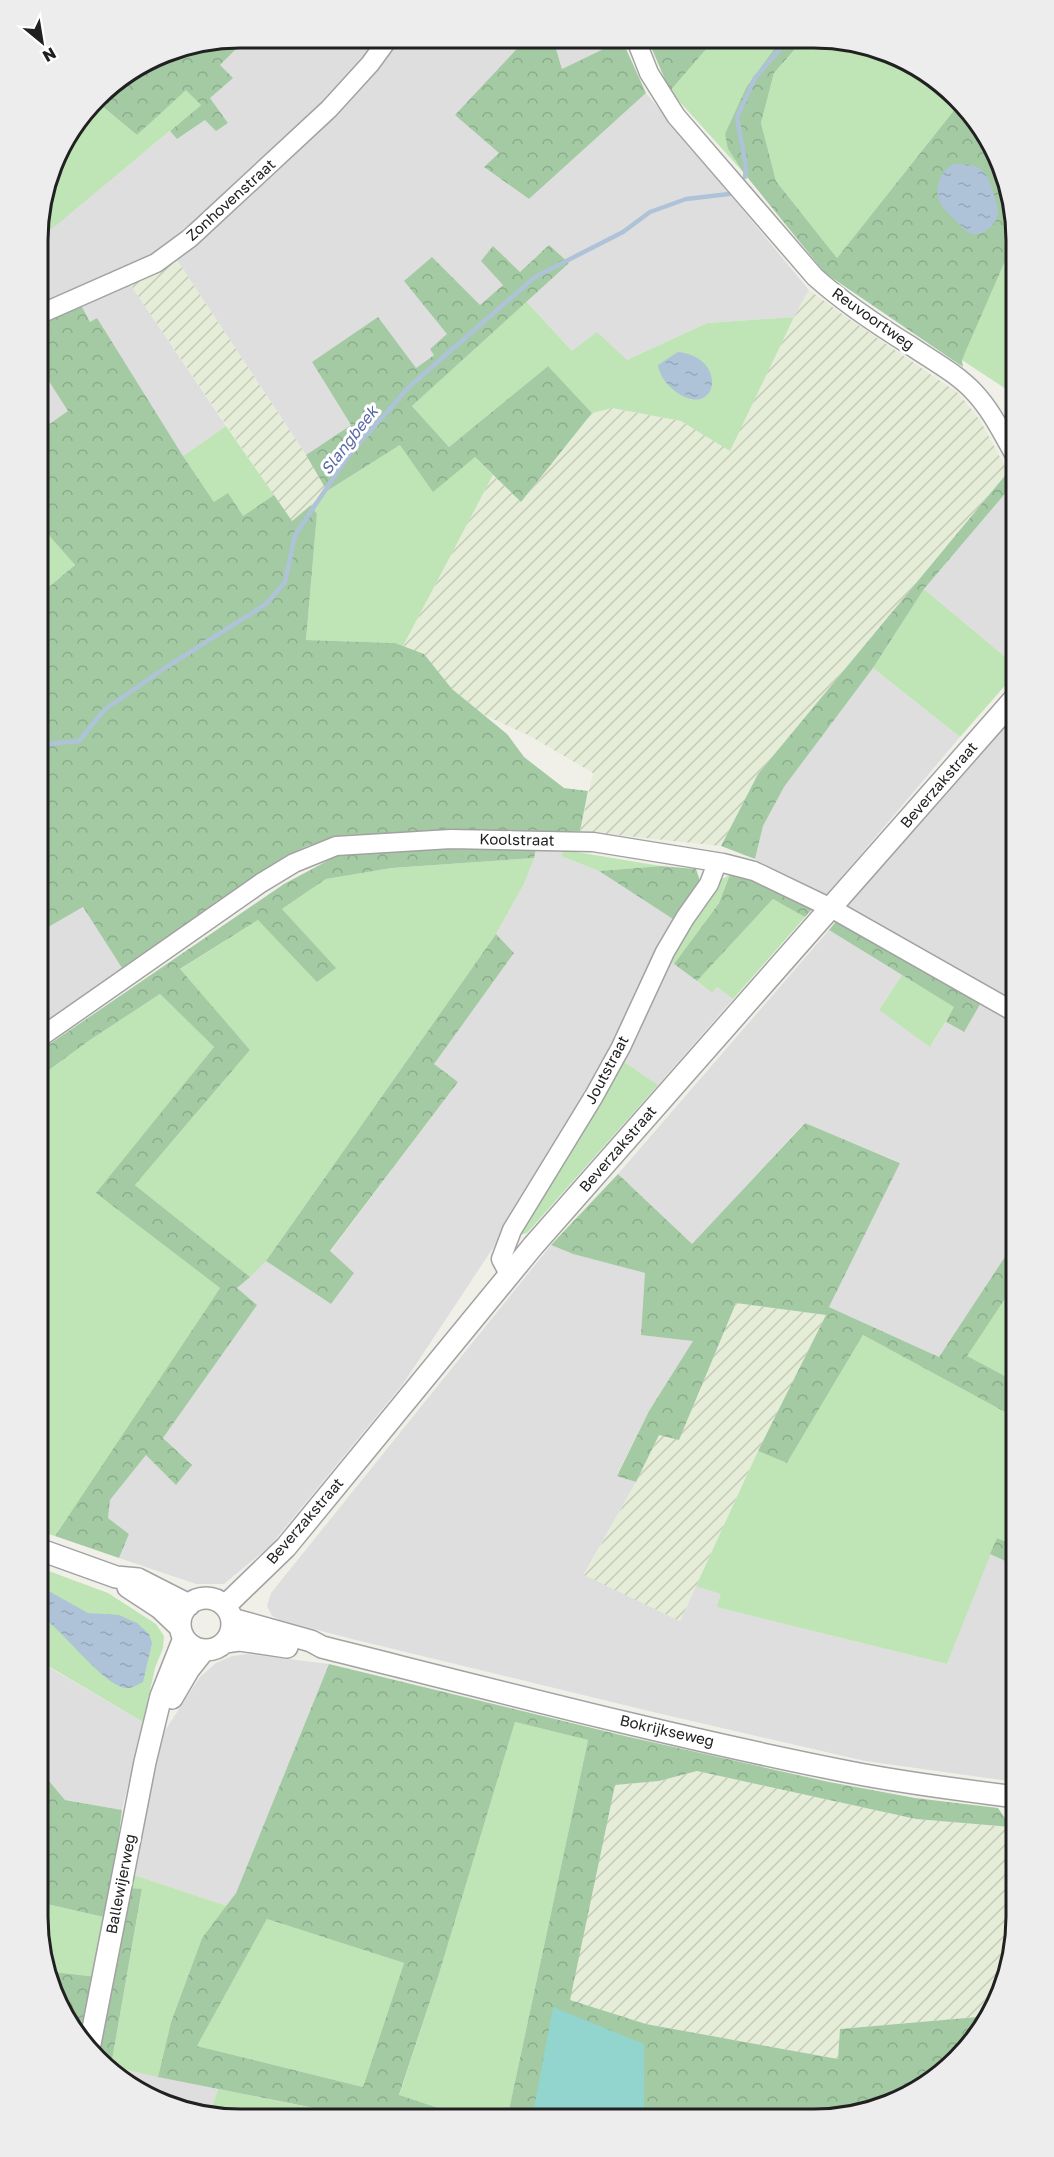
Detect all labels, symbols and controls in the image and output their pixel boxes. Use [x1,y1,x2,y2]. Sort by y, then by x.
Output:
north arrow [12,12,72,72]
text: N [39,43,60,67]
street label: Zonhovenstraat [182,155,278,244]
street label: Reuvoortweg [829,283,918,353]
water label: Slangbeek [316,400,383,478]
street label: Beverzakstraat [896,738,981,831]
street label: Koolstraat [479,829,555,849]
street label: Joutstraat [581,1032,632,1107]
street label: Beverzakstraat [575,1102,660,1195]
street label: Beverzakstraat [262,1474,347,1567]
street label: Bokrijkseweg [618,1710,716,1750]
street label: Ballewijerweg [102,1832,139,1935]

